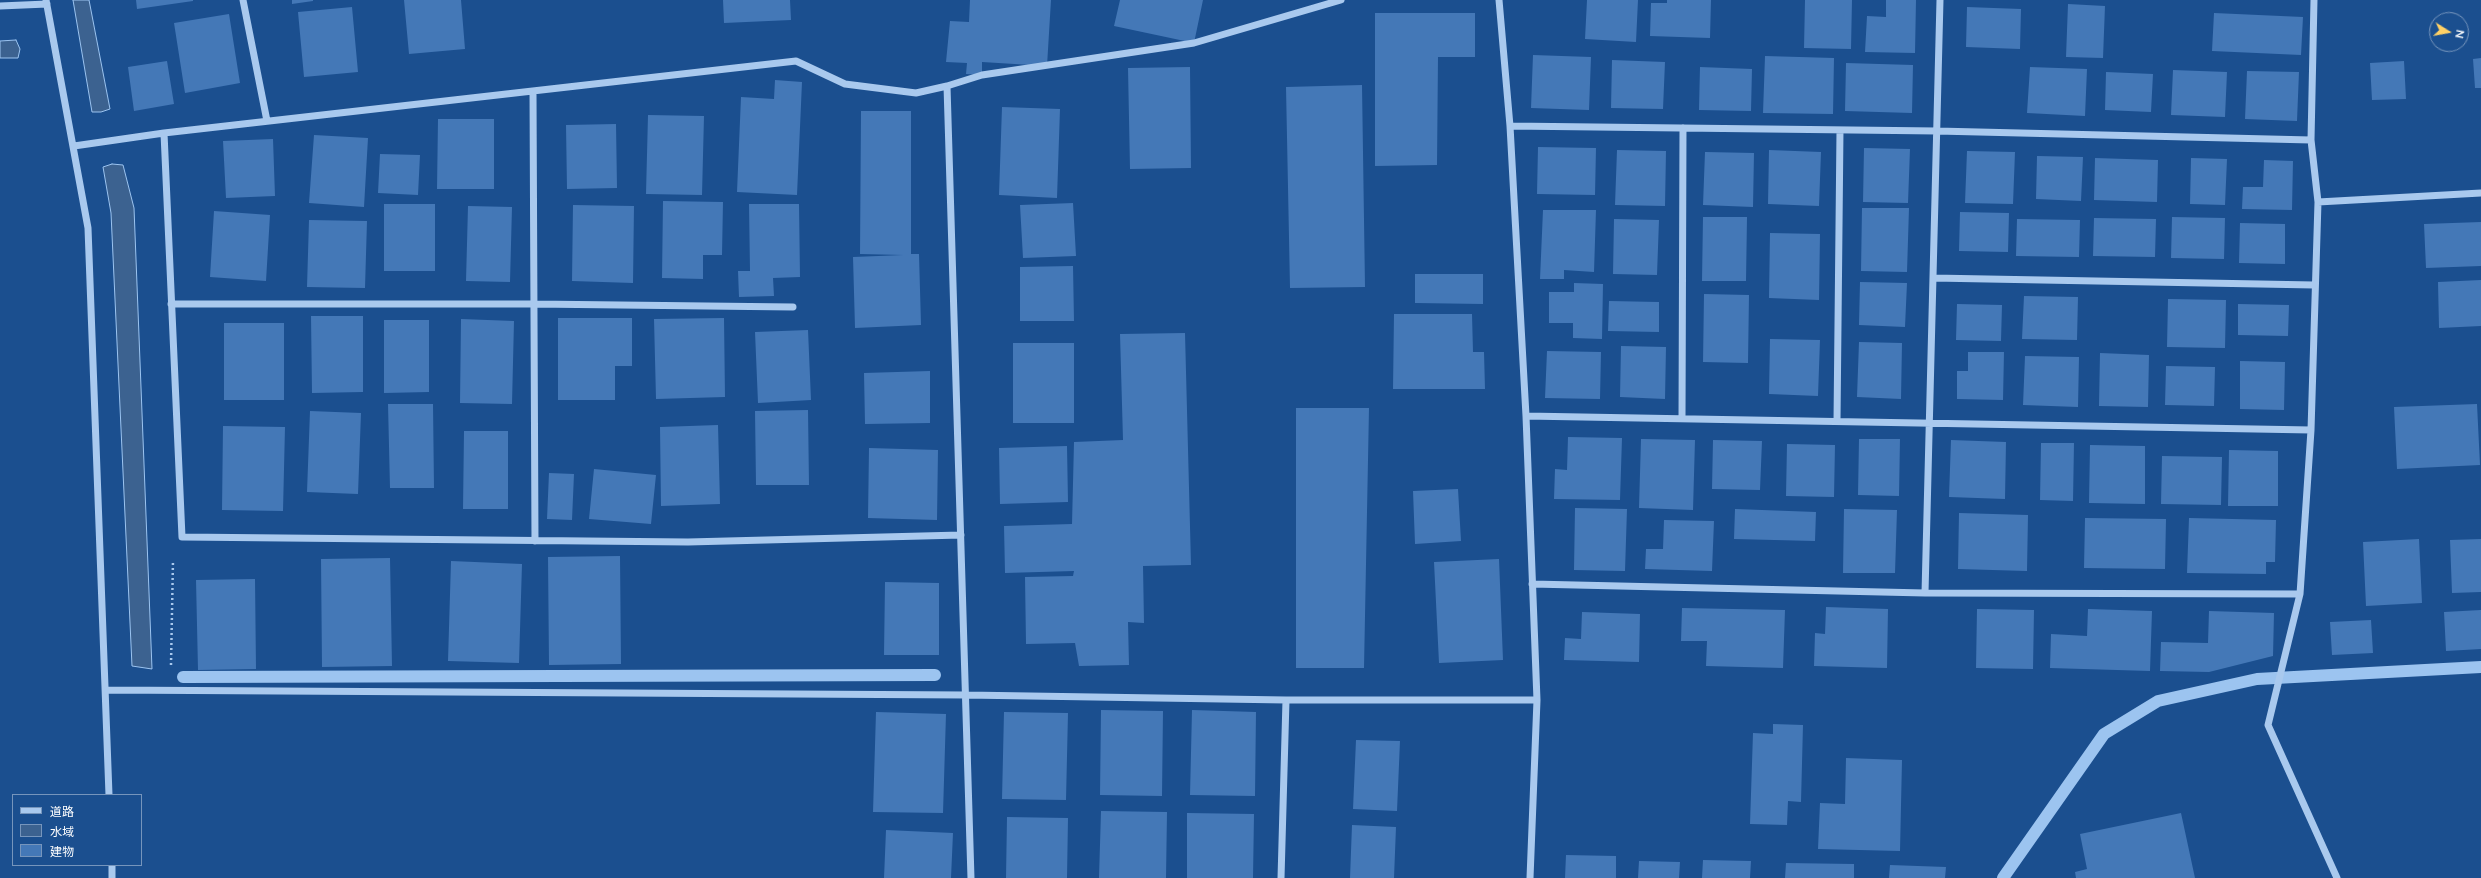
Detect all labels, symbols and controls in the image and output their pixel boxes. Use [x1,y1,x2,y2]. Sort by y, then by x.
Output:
north arrow [2429,12,2469,52]
text: N [2453,29,2467,40]
legend [12,794,142,866]
text: 道路 [50,804,74,819]
text: 水域 [50,824,74,839]
text: 建物 [50,844,74,859]

